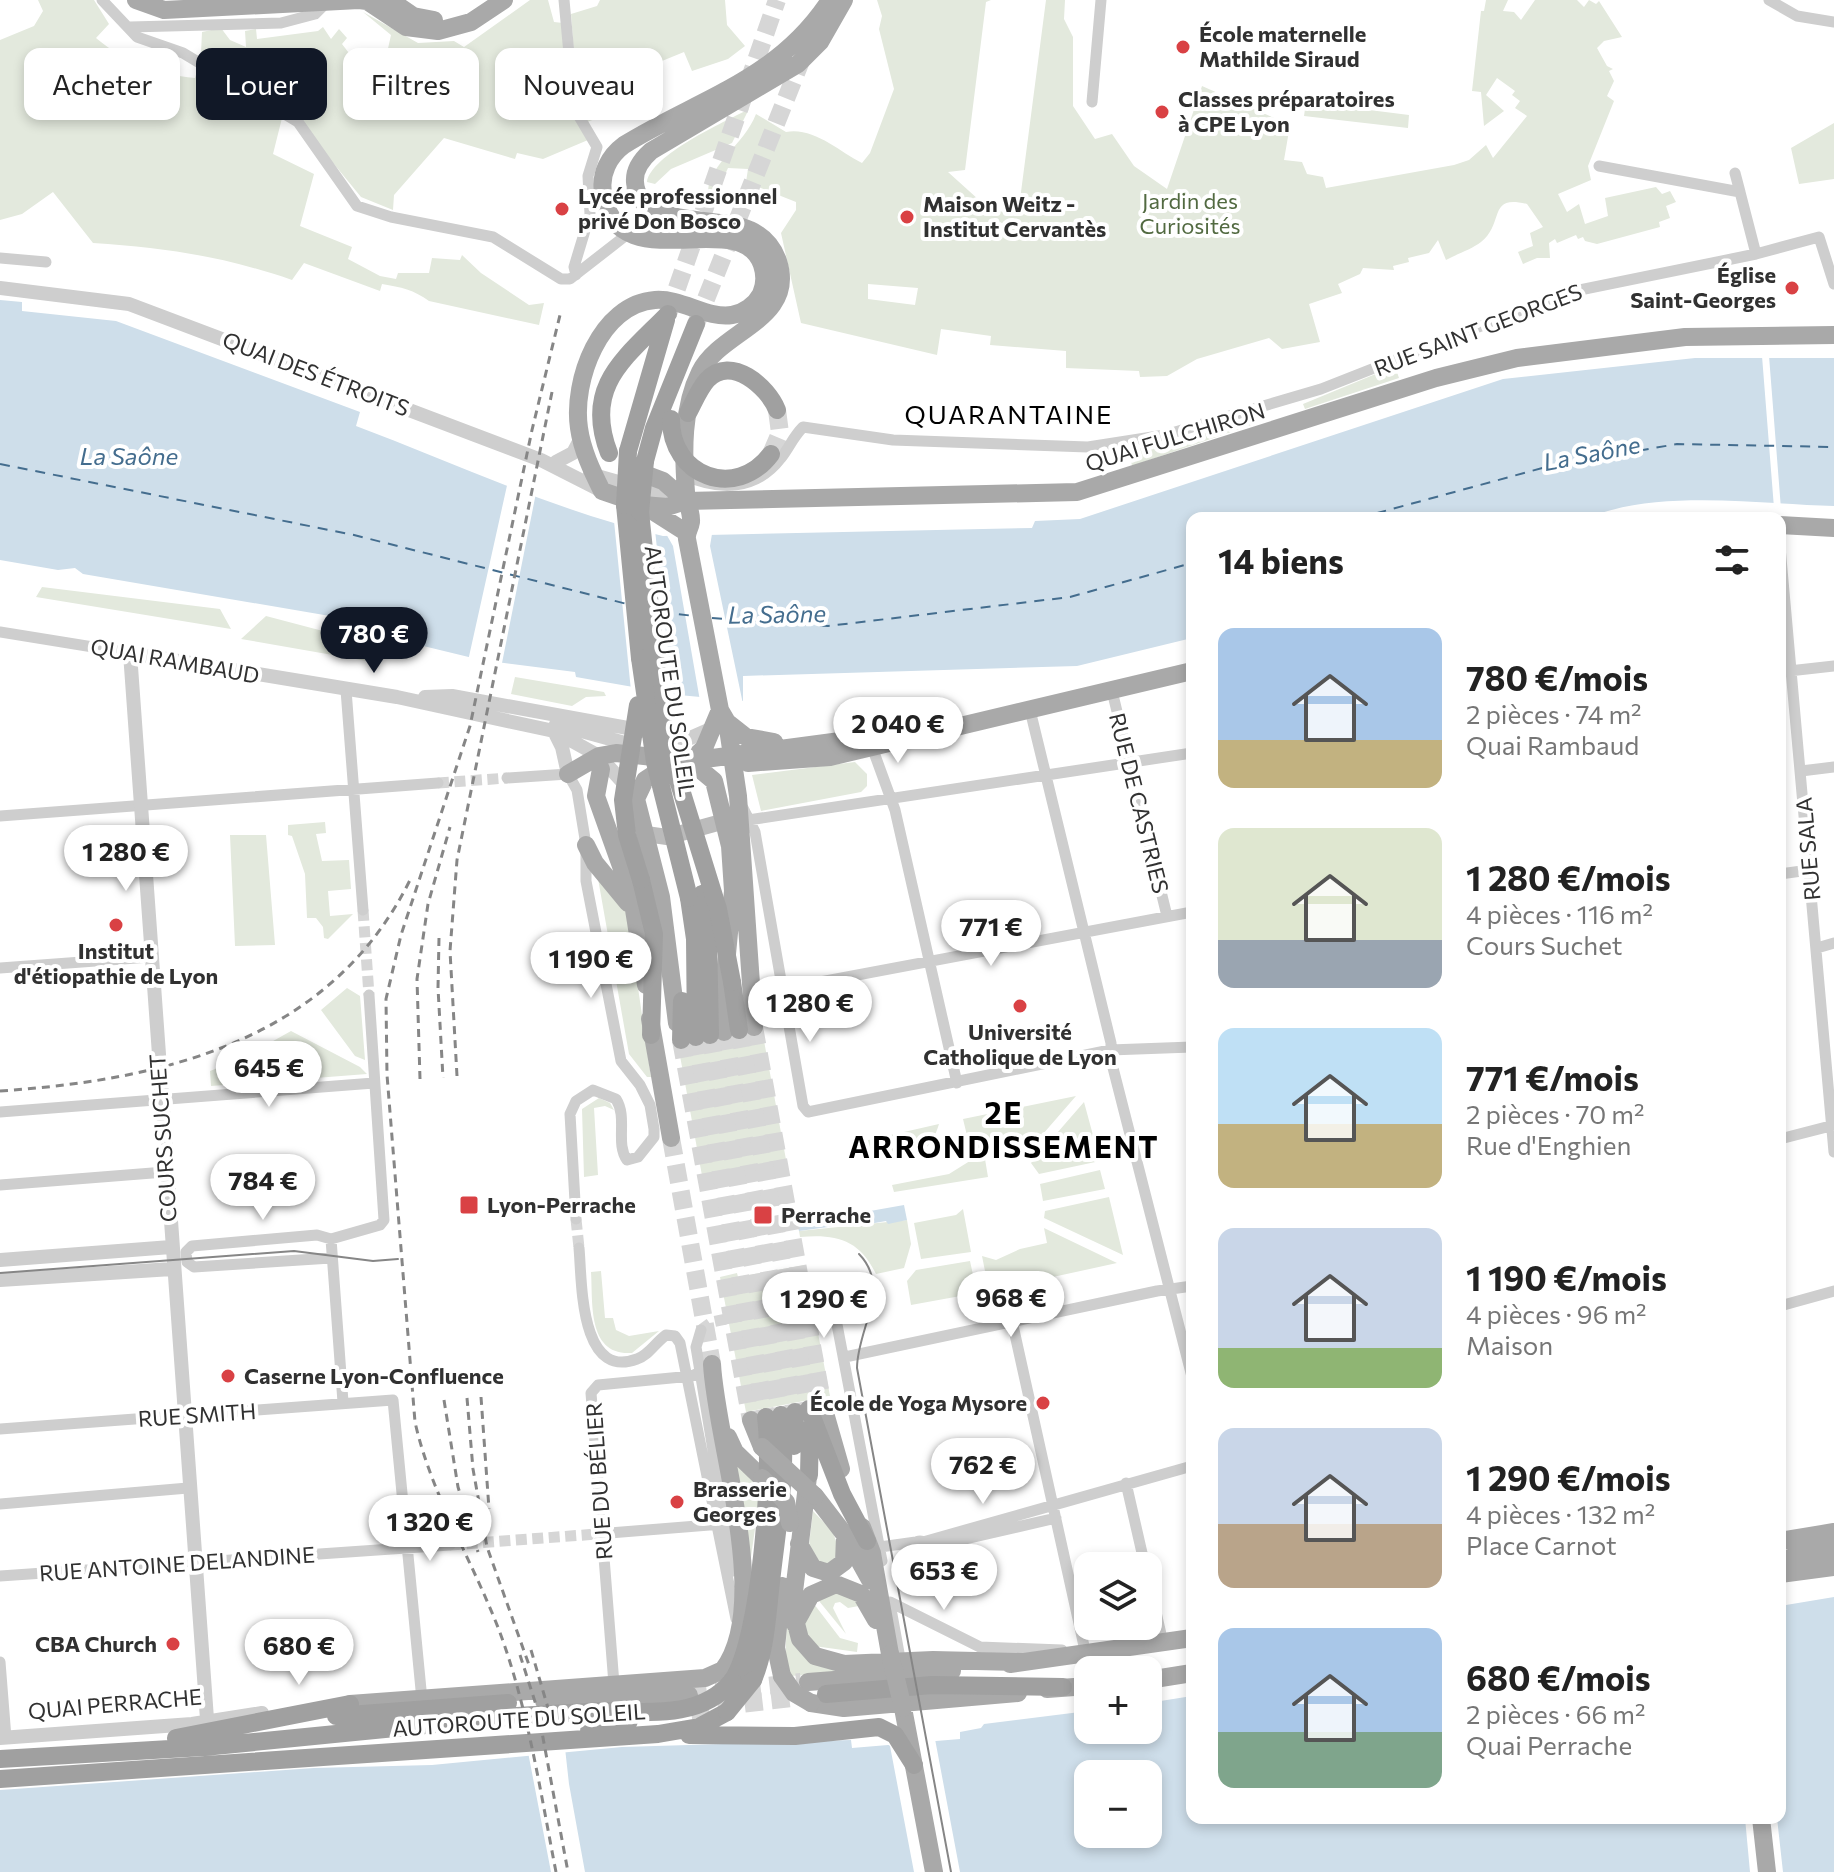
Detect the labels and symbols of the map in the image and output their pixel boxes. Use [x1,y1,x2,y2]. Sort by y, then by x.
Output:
place label: École maternelle Mathilde Siraud [1199,20,1366,72]
marker: École maternelle Mathilde Siraud [1174,38,1192,56]
place label: Classes préparatoires à CPE Lyon [1178,85,1395,137]
marker: Classes préparatoires à CPE Lyon [1153,103,1171,121]
place label: Lycée professionnel privé Don Bosco [578,182,777,234]
park label: Jardin des Curiosités [1140,187,1240,239]
place label: Maison Weitz - Institut Cervantès [923,190,1106,242]
marker: Lycée professionnel privé Don Bosco [553,200,571,218]
marker: Maison Weitz - Institut Cervantès [898,208,916,226]
place label: Église Saint-Georges [1630,261,1776,313]
street label: RUE SAINT GEORGES [1370,277,1586,382]
marker: Église Saint-Georges [1783,279,1801,297]
street label: QUAI DES ÉTROITS [219,325,414,422]
street label: QUAI FULCHIRON [1082,396,1268,477]
district label: QUARANTAINE [905,398,1114,429]
water label: La Saône [1541,429,1643,476]
water label: La Saône [80,441,178,470]
street label: AUTOROUTE DU SOLEIL [639,544,702,798]
water label: La Saône [728,598,827,629]
pin: 780 € [318,607,430,675]
street label: QUAI RAMBAUD [89,632,262,689]
pin: 2 040 € [824,697,972,765]
street label: RUE DE CASTRIES [1104,710,1175,896]
street label: RUE SALA [1790,796,1825,902]
pin: 1 280 € [52,825,200,893]
pin: 771 € [935,900,1047,968]
marker: Institut d'étiopathie de Lyon [107,916,125,934]
pin: 1 190 € [517,932,665,1000]
place label: Institut d'étiopathie de Lyon [14,937,218,989]
pin: 1 280 € [736,976,884,1044]
marker: Université Catholique de Lyon [1011,997,1029,1015]
place label: Université Catholique de Lyon [923,1018,1117,1070]
pin: 645 € [213,1041,325,1109]
street label: COURS SUCHET [143,1053,182,1223]
district label: 2E ARRONDISSEMENT [848,1093,1160,1164]
pin: 784 € [207,1154,319,1222]
place label: Lyon-Perrache [487,1191,636,1218]
marker: Lyon-Perrache [458,1194,480,1216]
place label: Perrache [781,1201,871,1228]
marker: Perrache [752,1204,774,1226]
pin: 968 € [955,1271,1067,1339]
pin: 1 290 € [750,1272,898,1340]
place label: Caserne Lyon-Confluence [244,1362,504,1389]
marker: Caserne Lyon-Confluence [219,1367,237,1385]
place label: École de Yoga Mysore [810,1389,1027,1416]
marker: École de Yoga Mysore [1034,1394,1052,1412]
street label: RUE SMITH [137,1397,257,1432]
street label: RUE DU BÉLIER [580,1401,617,1561]
pin: 762 € [927,1438,1039,1506]
place label: Brasserie Georges [693,1475,787,1527]
marker: Brasserie Georges [668,1493,686,1511]
pin: 1 320 € [356,1495,504,1563]
street label: RUE ANTOINE DELANDINE [38,1540,316,1587]
pin: 653 € [888,1544,1000,1612]
pin: 680 € [243,1619,355,1687]
place label: CBA Church [35,1630,157,1657]
marker: CBA Church [164,1635,182,1653]
street label: QUAI PERRACHE [27,1682,203,1725]
street label: AUTOROUTE DU SOLEIL [392,1697,646,1742]

